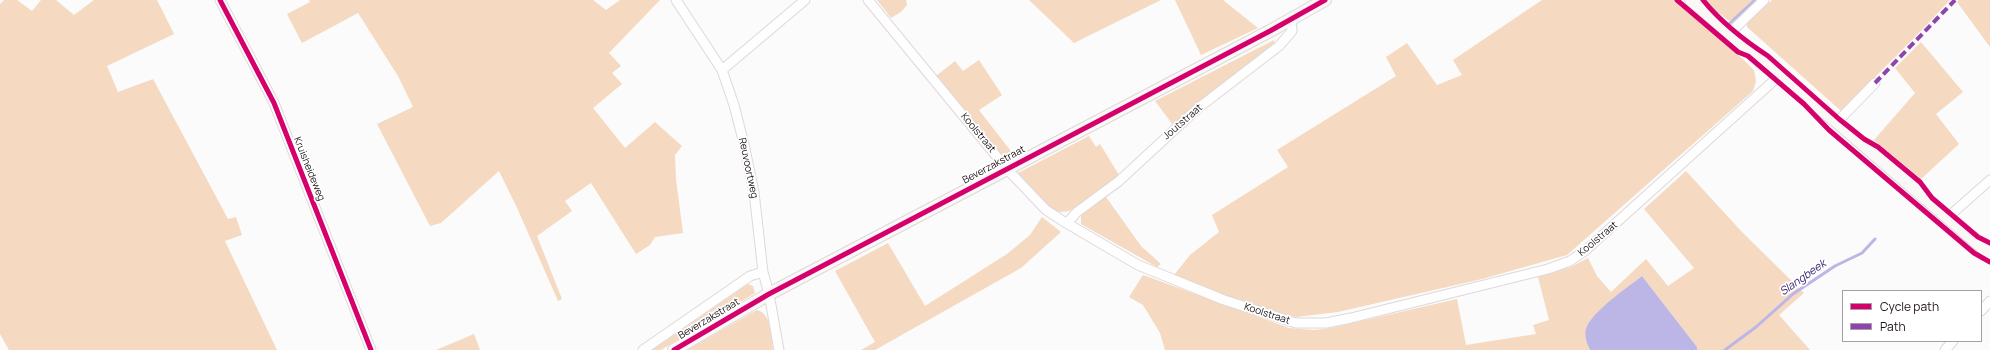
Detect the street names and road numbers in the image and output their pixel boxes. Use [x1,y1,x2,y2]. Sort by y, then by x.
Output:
street label: Joutstraat [1161,102,1205,142]
street label: Koolstraat [958,111,998,155]
street label: Kruisheideweg [291,135,327,203]
street label: Reuvoortweg [736,137,760,199]
street label: Beverzakstraat [961,143,1027,187]
street label: Koolstraat [1576,219,1620,259]
street label: Beverzakstraat [676,296,742,342]
street label: Koolstraat [1243,301,1291,327]

